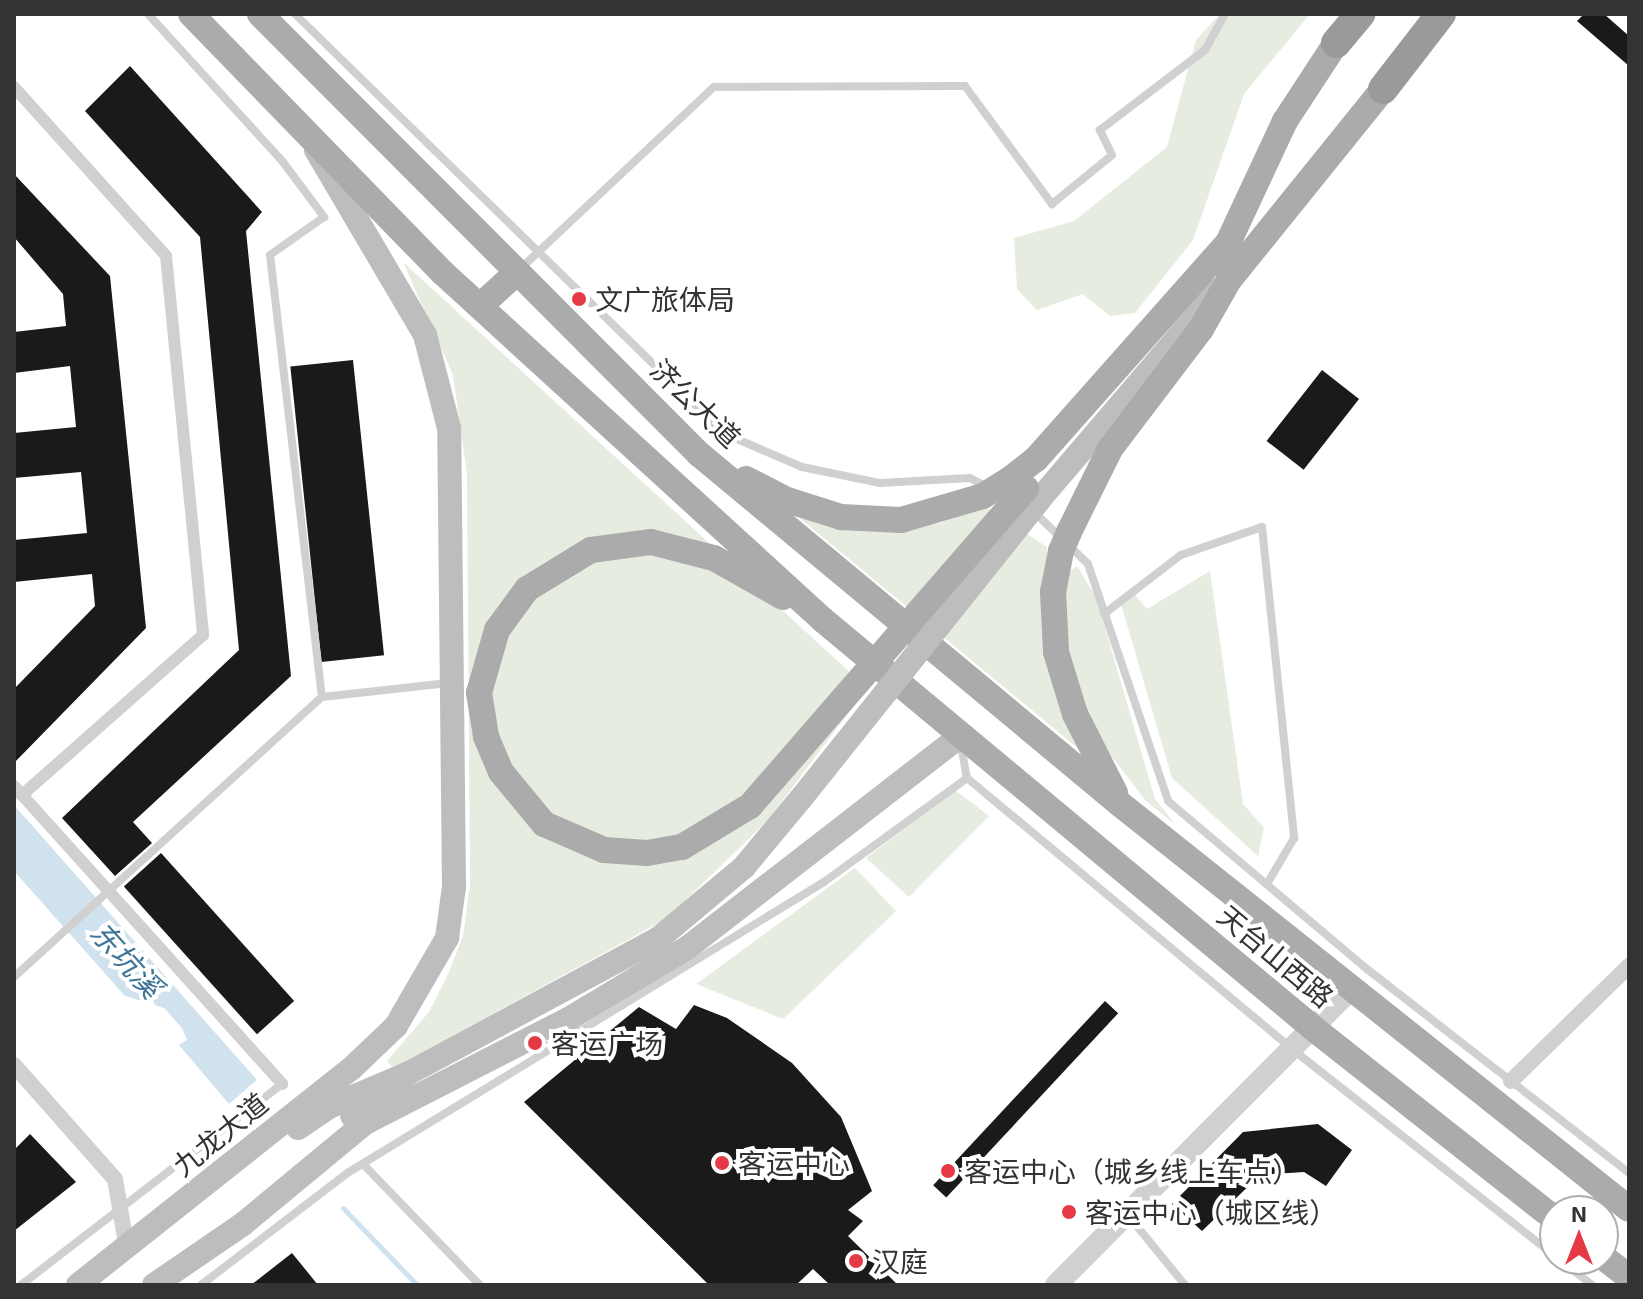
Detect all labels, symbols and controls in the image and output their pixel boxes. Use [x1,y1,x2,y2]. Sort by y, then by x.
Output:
place label: 文广旅体局 [595,282,735,316]
marker: 文广旅体局 [570,290,588,308]
street label: 济公大道 [644,352,748,454]
street label: 天台山西路 [1212,898,1340,1014]
water label: 东坑溪 [84,914,170,1004]
place label: 客运广场 [551,1026,663,1060]
marker: 客运广场 [526,1034,544,1052]
street label: 九龙大道 [166,1086,274,1182]
place label: 客运中心 [738,1146,850,1180]
marker: 客运中心 [713,1154,731,1172]
place label: 客运中心（城乡线上车点） [964,1154,1300,1188]
marker: 客运中心（城乡线上车点） [939,1162,957,1180]
place label: 客运中心（城区线） [1085,1195,1337,1229]
north arrow [1539,1195,1619,1275]
text: N [1571,1200,1587,1226]
marker: 客运中心（城区线） [1060,1203,1078,1221]
place label: 汉庭 [872,1244,928,1278]
marker: 汉庭 [847,1252,865,1270]

